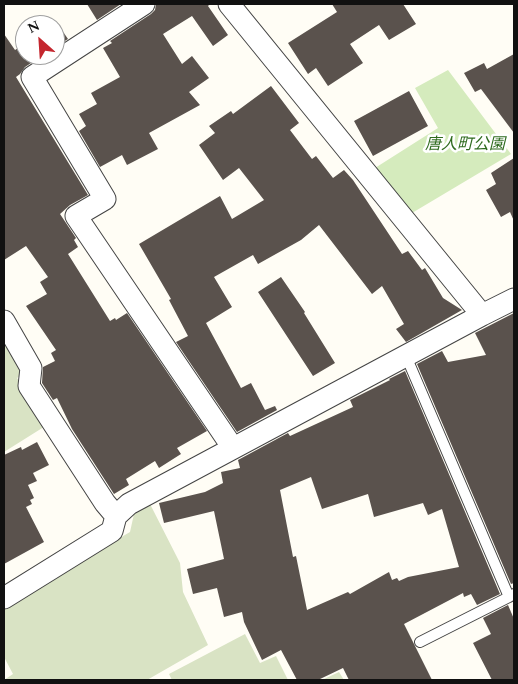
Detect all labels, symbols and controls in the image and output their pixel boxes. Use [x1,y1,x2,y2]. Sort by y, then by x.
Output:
north arrow [15,15,65,65]
text: N [24,15,43,39]
park label: 唐人町公園 [425,136,505,156]

